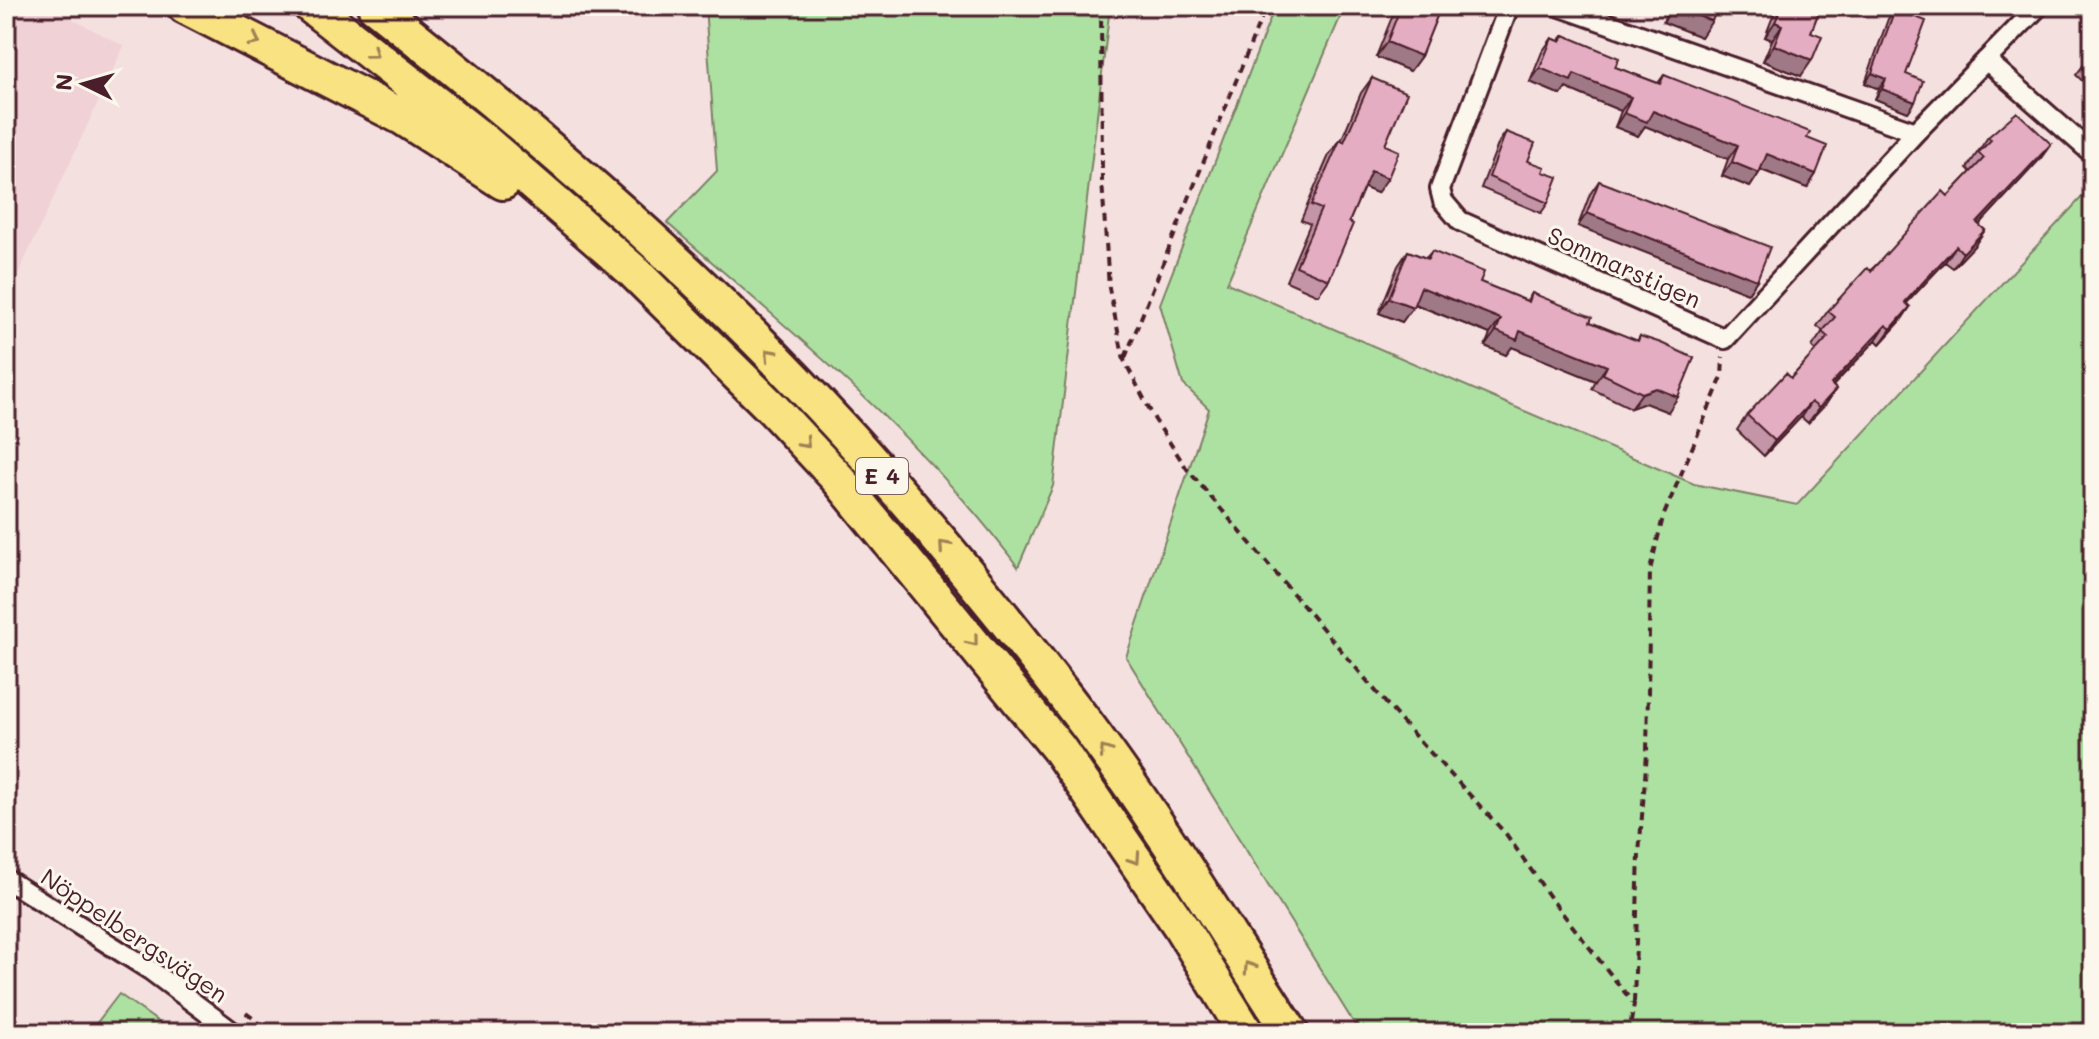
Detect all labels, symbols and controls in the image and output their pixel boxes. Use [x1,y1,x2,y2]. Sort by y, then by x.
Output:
one-way arrow [246,31,261,47]
north arrow [44,44,124,124]
one-way arrow [364,44,379,58]
text: N [48,73,79,92]
street label: Sommarstigen [1543,219,1706,314]
one-way arrow [764,349,779,363]
one-way arrow [795,434,809,449]
road number: E 4 [856,458,908,494]
one-way arrow [940,541,954,556]
one-way arrow [963,632,978,646]
one-way arrow [1100,745,1115,759]
one-way arrow [1125,851,1140,865]
street label: Nöppelbergsvägen [35,861,234,1009]
one-way arrow [1243,962,1258,976]

